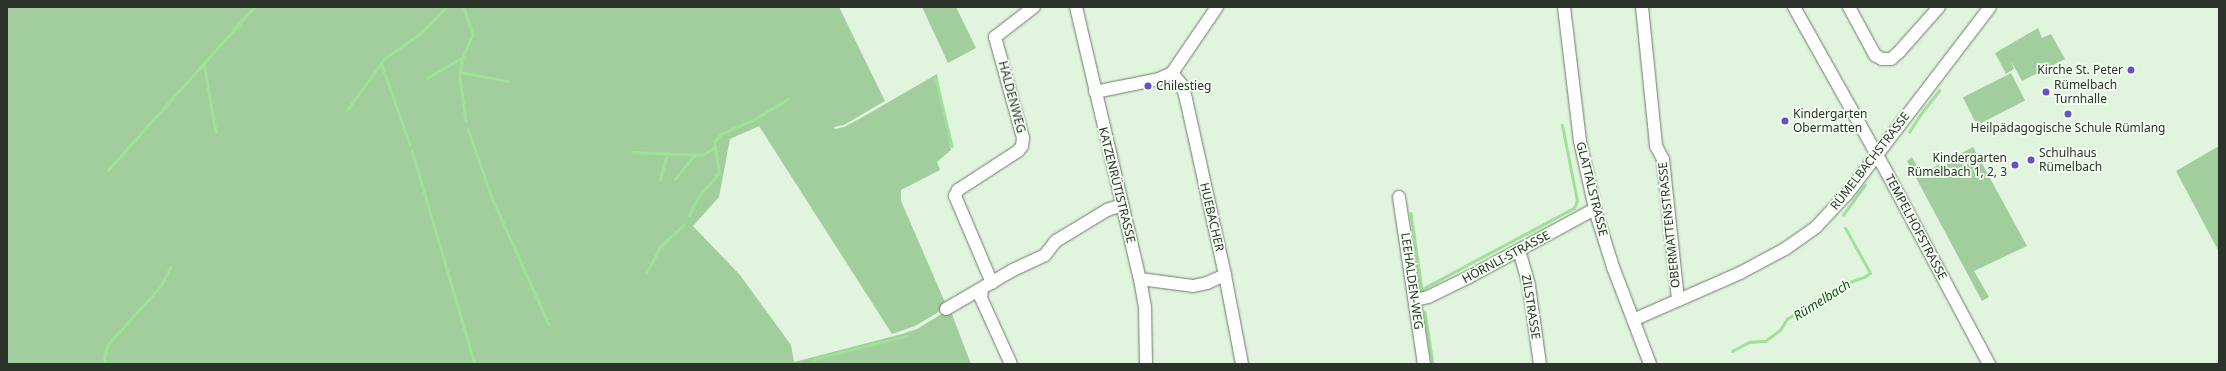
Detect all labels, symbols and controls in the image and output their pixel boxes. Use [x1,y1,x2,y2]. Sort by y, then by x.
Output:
street label: HALDENWEG [995,59,1029,135]
place label: Kirche St. Peter [2037,63,2123,77]
marker: Kirche St. Peter [2126,65,2136,75]
place label: Rümelbach Turnhalle [2054,78,2117,106]
place label: Chilestieg [1156,79,1211,93]
marker: Chilestieg [1143,81,1153,91]
marker: Rümelbach Turnhalle [2041,87,2051,97]
place label: Kindergarten Obermatten [1793,107,1868,135]
street label: RÜMELBACHSTRASSE [1827,109,1913,213]
marker: Heilpädagogische Schule Rümlang [2063,109,2073,119]
marker: Kindergarten Obermatten [1780,116,1790,126]
place label: Heilpädagogische Schule Rümlang [1971,121,2165,135]
street label: KATZENRÜTISTRASSE [1096,126,1138,244]
street label: GLATTALSTRASSE [1573,140,1611,238]
place label: Schulhaus Rümelbach [2039,146,2102,174]
place label: Kindergarten Rümelbach 1, 2, 3 [1907,151,2007,179]
marker: Schulhaus Rümelbach [2026,155,2036,165]
marker: Kindergarten Rümelbach 1, 2, 3 [2010,160,2020,170]
street label: OBERMATTENSTRASSE [1655,161,1683,289]
street label: TEMPELHOFSTRASSE [1882,172,1950,282]
street label: HUEBACHER [1197,181,1227,253]
street label: HÖRNLI-STRASSE [1460,228,1552,286]
street label: LEEHALDEN-WEG [1398,232,1426,330]
street label: ZILSTRASSE [1519,274,1543,340]
water label: Rümelbach [1791,276,1853,324]

